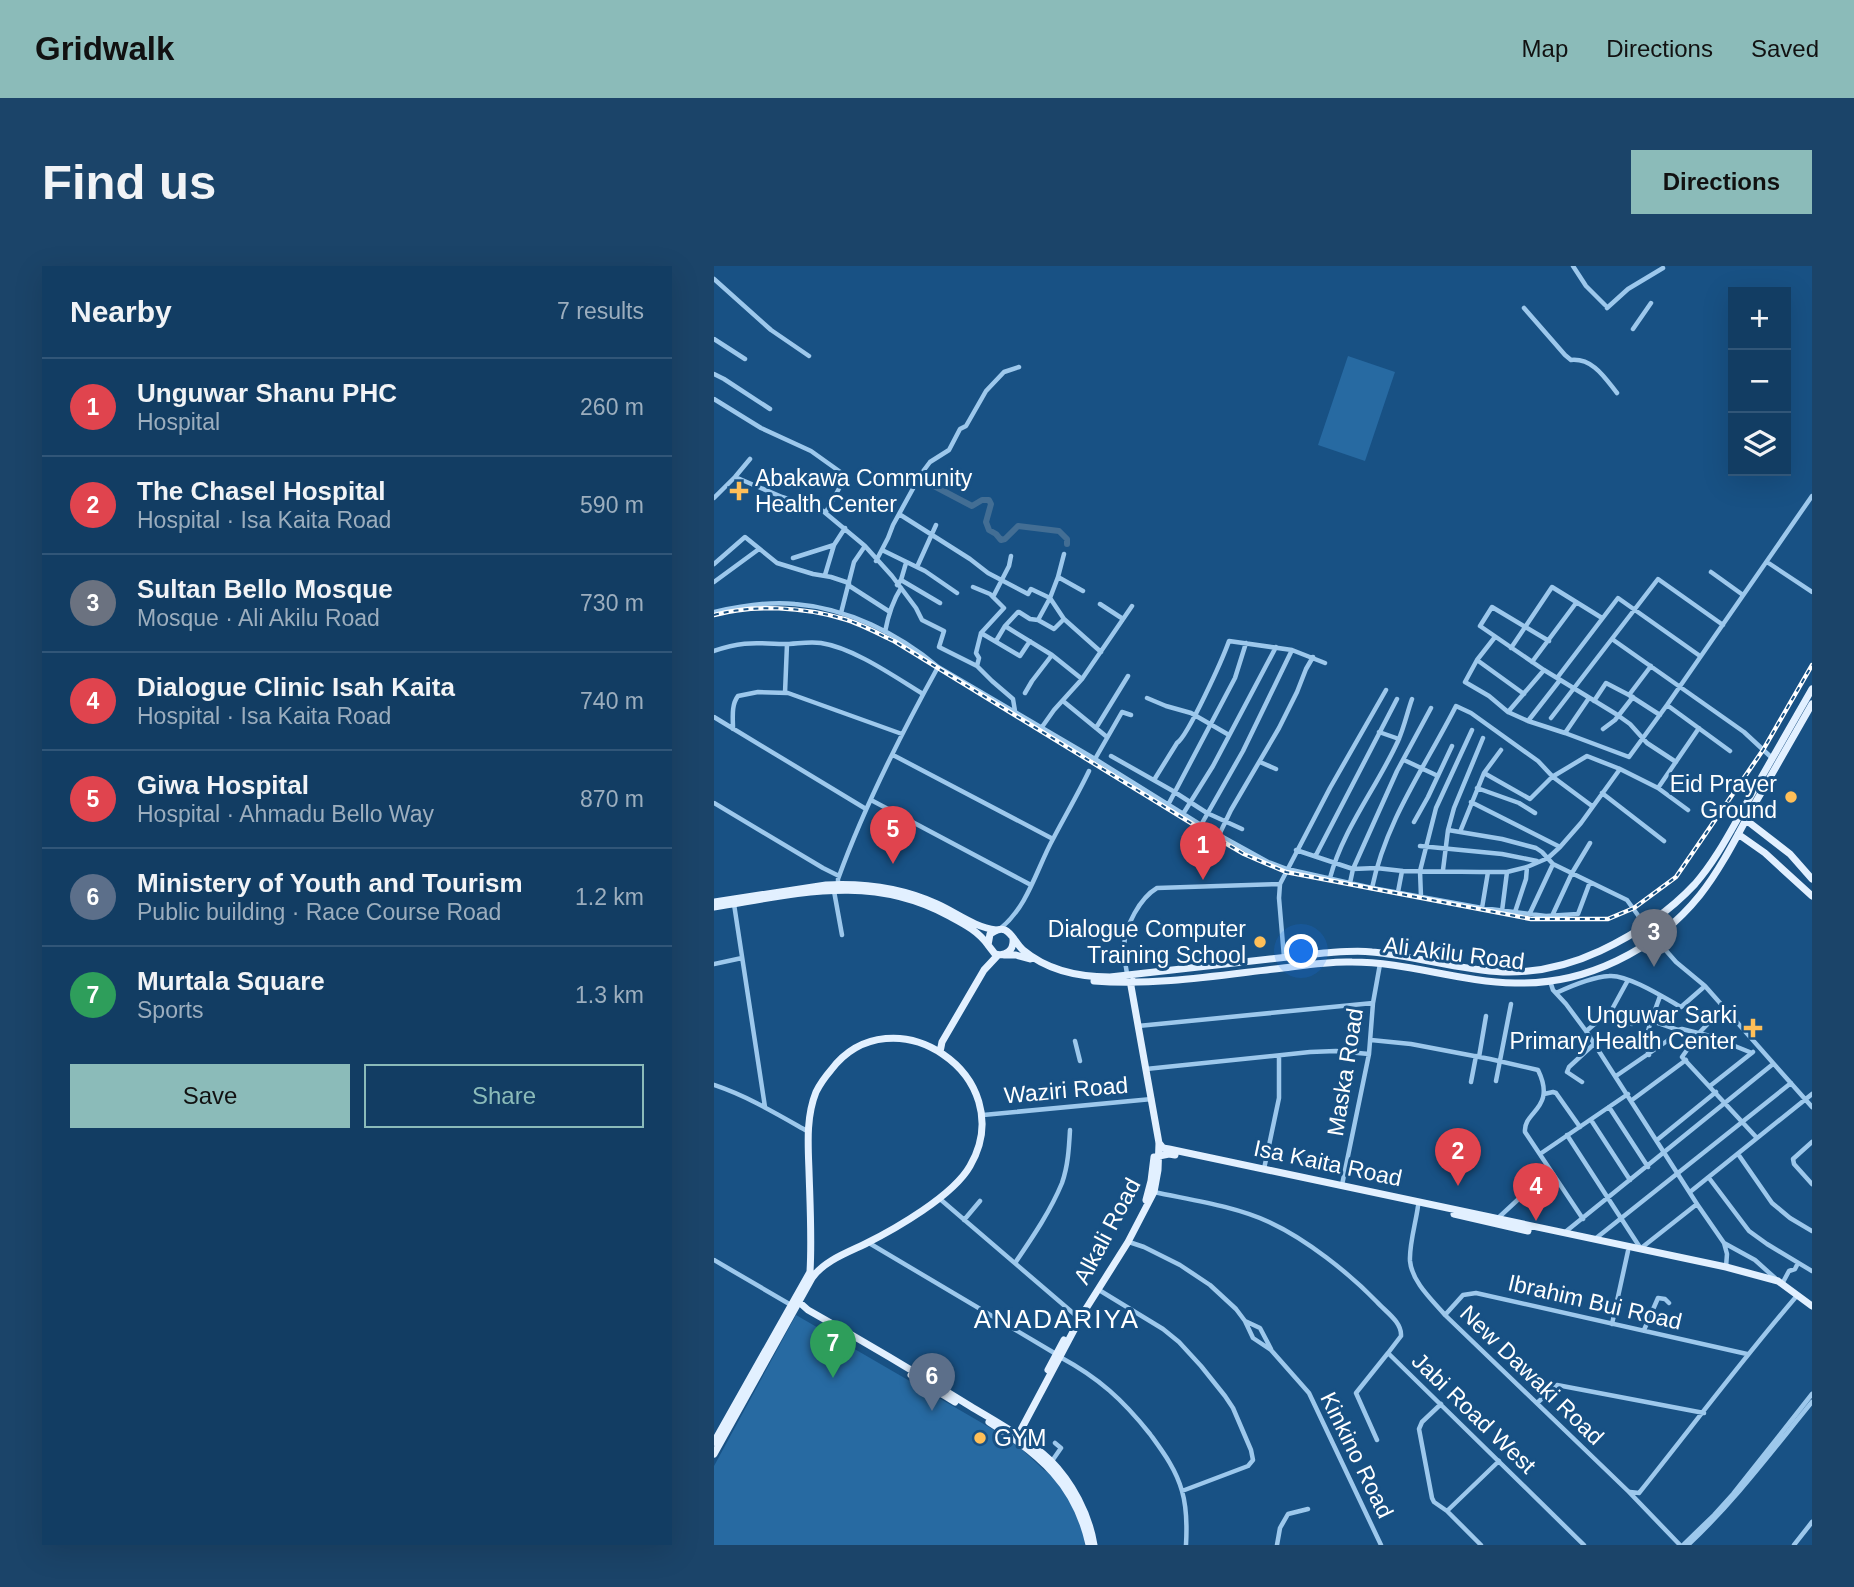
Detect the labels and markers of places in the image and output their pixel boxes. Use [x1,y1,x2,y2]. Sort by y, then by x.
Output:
place label: Abakawa Community Health Center [755,465,973,517]
marker: Abakawa Community Health Center [729,481,749,501]
place label: Eid Prayer Ground [1670,771,1777,823]
marker: Eid Prayer Ground [1783,789,1799,805]
pin: 5 [870,806,916,864]
pin: 1 [1180,822,1226,880]
pin: 3 [1631,909,1677,967]
place label: Dialogue Computer Training School [1048,916,1246,968]
marker: Dialogue Computer Training School [1252,934,1268,950]
place label: Unguwar Sarki Primary Health Center [1509,1002,1737,1054]
marker: Unguwar Sarki Primary Health Center [1743,1018,1763,1038]
pin: 2 [1435,1128,1481,1186]
pin: 4 [1513,1163,1559,1221]
pin: 7 [810,1320,856,1378]
pin: 6 [909,1353,955,1411]
place label: GYM [994,1425,1046,1451]
marker: GYM [972,1430,988,1446]

